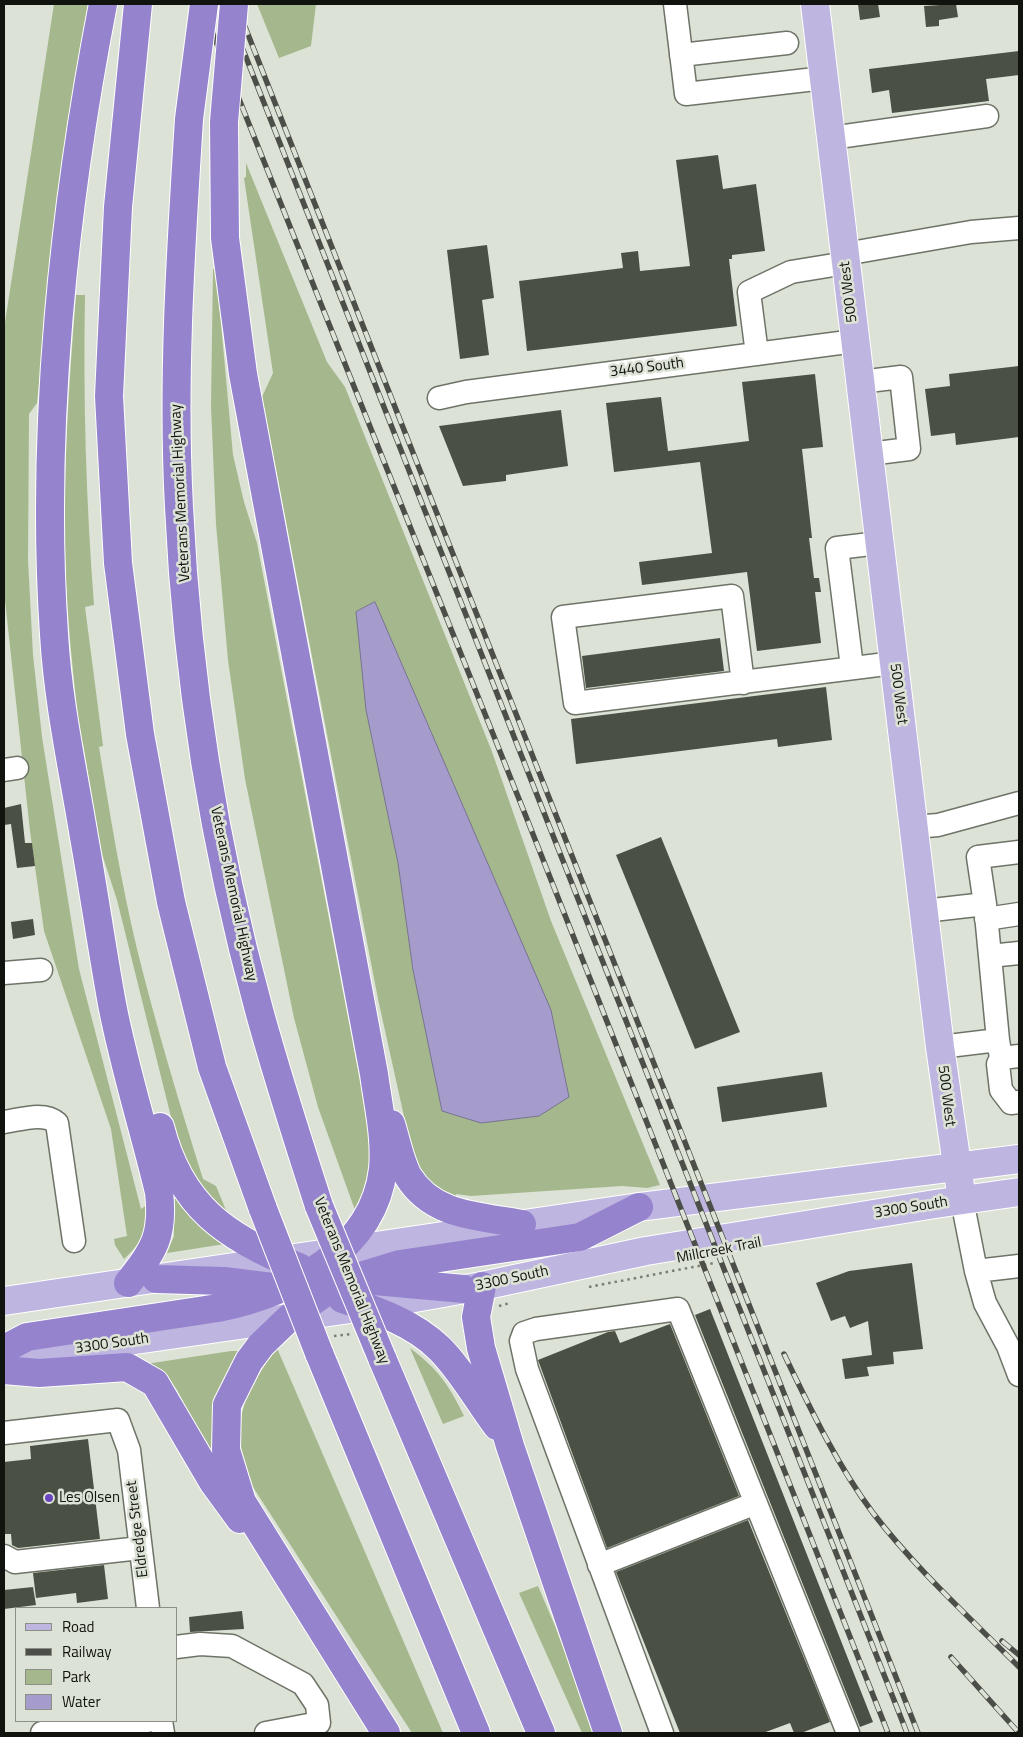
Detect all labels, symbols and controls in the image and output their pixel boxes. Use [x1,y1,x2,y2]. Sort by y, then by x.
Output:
street label: 500 West [836,260,862,324]
street label: 3440 South [609,355,685,381]
street label: Veterans Memorial Highway [167,404,195,582]
street label: 500 West [885,662,911,726]
street label: Veterans Memorial Highway [206,805,260,983]
street label: 500 West [933,1064,959,1128]
street label: 3300 South [873,1193,949,1223]
street label: Veterans Memorial Highway [309,1195,393,1367]
street label: Millcreek Trail [675,1234,763,1268]
street label: 3300 South [474,1262,550,1296]
street label: 3300 South [74,1330,150,1358]
street label: Eldredge Street [123,1480,153,1578]
place label: Les Olsen [59,1489,120,1507]
marker: Les Olsen [43,1492,55,1504]
legend [15,1607,178,1722]
text: Road [62,1615,94,1638]
text: Railway [62,1640,112,1663]
text: Park [62,1665,91,1688]
text: Water [62,1690,101,1713]

